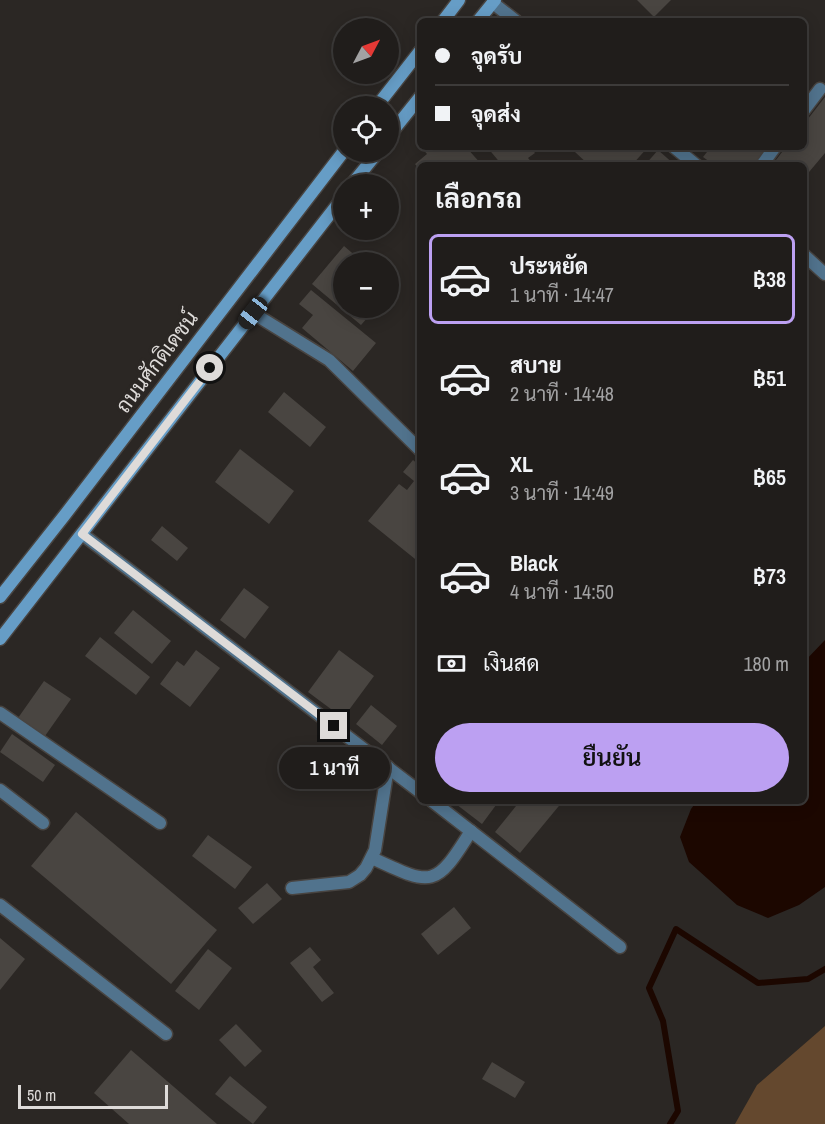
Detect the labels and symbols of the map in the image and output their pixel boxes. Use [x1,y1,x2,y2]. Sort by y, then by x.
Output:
north arrow [333,18,399,84]
car [235,293,271,333]
street label: ถนนศักดิเดชน์ [109,305,205,419]
route start [196,354,223,381]
route end [320,712,347,739]
callout: 1 นาที [278,747,389,789]
scale bar [18,1082,168,1110]

